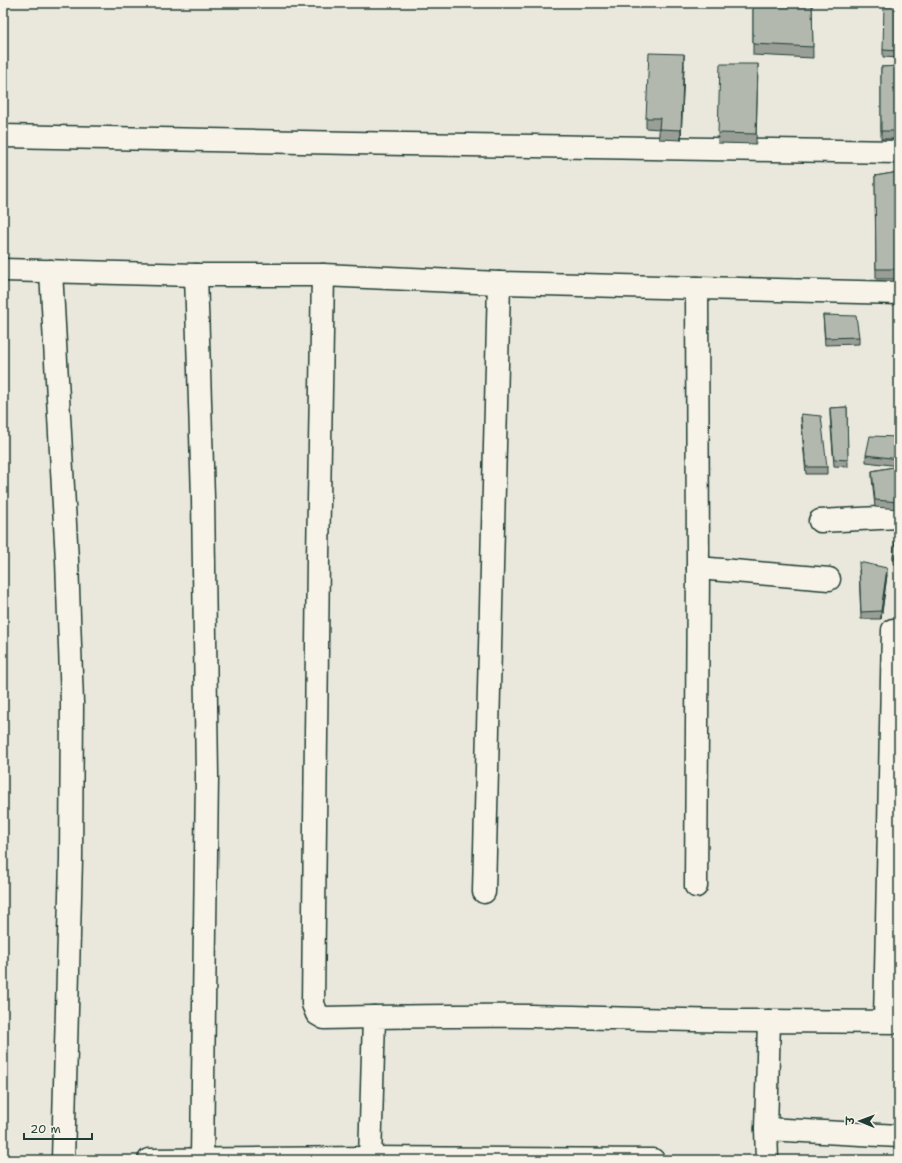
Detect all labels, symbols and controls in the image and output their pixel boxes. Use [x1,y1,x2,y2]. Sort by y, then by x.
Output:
north arrow [840,1101,880,1141]
scale bar [24,1115,92,1141]
text: उ [843,1115,858,1126]
text: 20 m [30,1121,61,1137]

